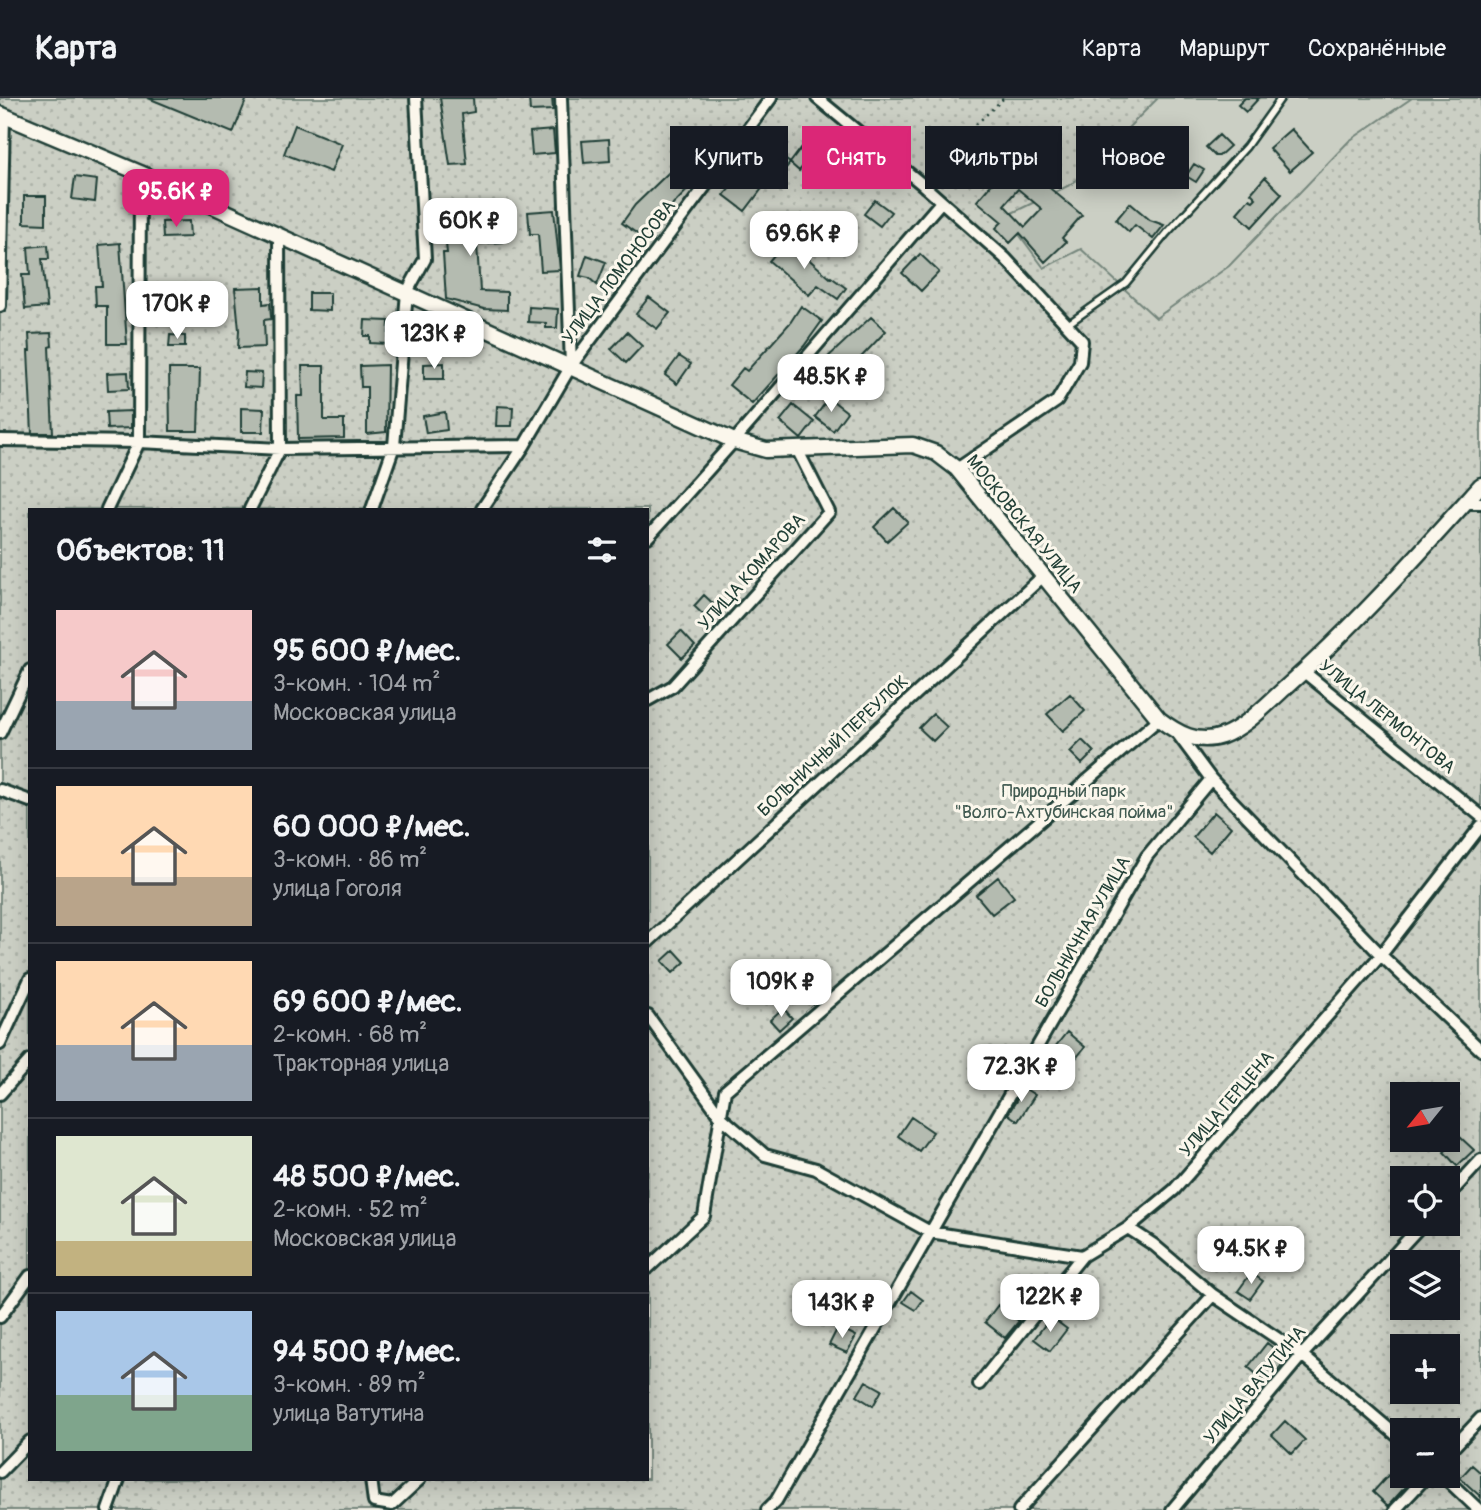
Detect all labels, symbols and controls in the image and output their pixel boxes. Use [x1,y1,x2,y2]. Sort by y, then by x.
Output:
text: Карта [35,28,117,69]
text: Карта [1082,34,1141,63]
text: Маршрут [1179,34,1270,63]
text: Сохранённые [1308,34,1446,63]
chip: Купить [670,126,788,189]
chip: Снять [802,126,911,189]
chip: Фильтры [925,126,1062,189]
chip: Новое [1076,126,1189,189]
pin: 95.6K ₽ [111,170,241,229]
text: 95.6K ₽ [138,177,214,206]
street label: УЛИЦА ЛОМОНОСОВА [557,195,681,349]
pin: 60K ₽ [421,198,519,258]
text: 60K ₽ [439,206,501,235]
pin: 69.6K ₽ [739,212,869,271]
text: 69.6K ₽ [766,219,842,248]
pin: 170K ₽ [120,282,234,341]
text: 170K ₽ [142,289,212,318]
pin: 123K ₽ [377,312,491,371]
text: 123K ₽ [401,319,467,348]
pin: 48.5K ₽ [766,354,896,414]
text: 48.5K ₽ [793,362,869,391]
street label: МОСКОВСКАЯ УЛИЦА [961,450,1087,598]
street label: УЛИЦА КОМАРОВА [693,509,811,635]
icon: filters [583,531,621,569]
text: Объектов: 11 [56,532,225,569]
text: 95 600 ₽/мес. [273,632,461,669]
icon: home [112,638,196,722]
street label: УЛИЦА ЛЕРМОНТОВА [1314,655,1460,779]
text: 3-комн. · 104 m² [273,669,440,698]
street label: БОЛЬНИЧНЫЙ ПЕРЕУЛОК [753,670,913,822]
text: Московская улица [273,698,456,727]
park label: Природный парк "Волго-Ахтубинская пойма" [955,780,1174,824]
text: 60 000 ₽/мес. [273,808,471,845]
icon: home [112,814,196,898]
text: 3-комн. · 86 m² [273,845,427,874]
street label: БОЛЬНИЧНАЯ УЛИЦА [1030,852,1136,1012]
text: улица Гоголя [273,874,402,903]
pin: 109K ₽ [724,960,838,1019]
text: 109K ₽ [746,967,816,996]
text: 69 600 ₽/мес. [273,983,463,1020]
icon: home [112,989,196,1073]
text: 2-комн. · 68 m² [273,1020,427,1049]
pin: 72.3K ₽ [956,1044,1086,1104]
street label: УЛИЦА ГЕРЦЕНА [1175,1046,1279,1162]
text: Тракторная улица [273,1049,449,1078]
text: 72.3K ₽ [983,1052,1059,1081]
north arrow [1390,1082,1460,1152]
map controls [1390,1082,1460,1488]
text: 48 500 ₽/мес. [273,1158,461,1195]
icon: home [112,1164,196,1248]
button: locate [1390,1166,1460,1236]
text: 2-комн. · 52 m² [273,1195,428,1224]
text: Московская улица [273,1224,456,1253]
pin: 94.5K ₽ [1186,1226,1316,1286]
text: 94.5K ₽ [1213,1234,1289,1263]
button: layers [1390,1250,1460,1320]
pin: 122K ₽ [993,1274,1107,1334]
pin: 143K ₽ [785,1280,899,1340]
text: 122K ₽ [1016,1282,1084,1311]
text: 143K ₽ [808,1288,876,1317]
street label: УЛИЦА ВАТУТИНА [1199,1321,1311,1449]
text: 94 500 ₽/мес. [273,1333,461,1370]
button: + [1390,1334,1460,1404]
icon: home [112,1339,196,1423]
text: 3-комн. · 89 m² [273,1370,426,1399]
text: улица Ватутина [273,1399,424,1428]
button: − [1390,1418,1460,1488]

